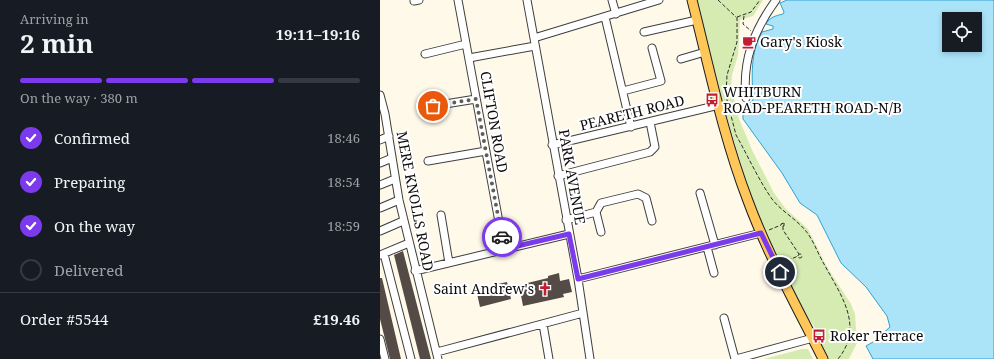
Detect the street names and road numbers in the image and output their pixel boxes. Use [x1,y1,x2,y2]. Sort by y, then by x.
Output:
street label: CLIFTON ROAD [476,70,513,174]
street label: PEARETH ROAD [578,90,686,135]
street label: PARK AVENUE [555,128,590,226]
street label: MERE KNOLLS ROAD [393,129,438,272]

